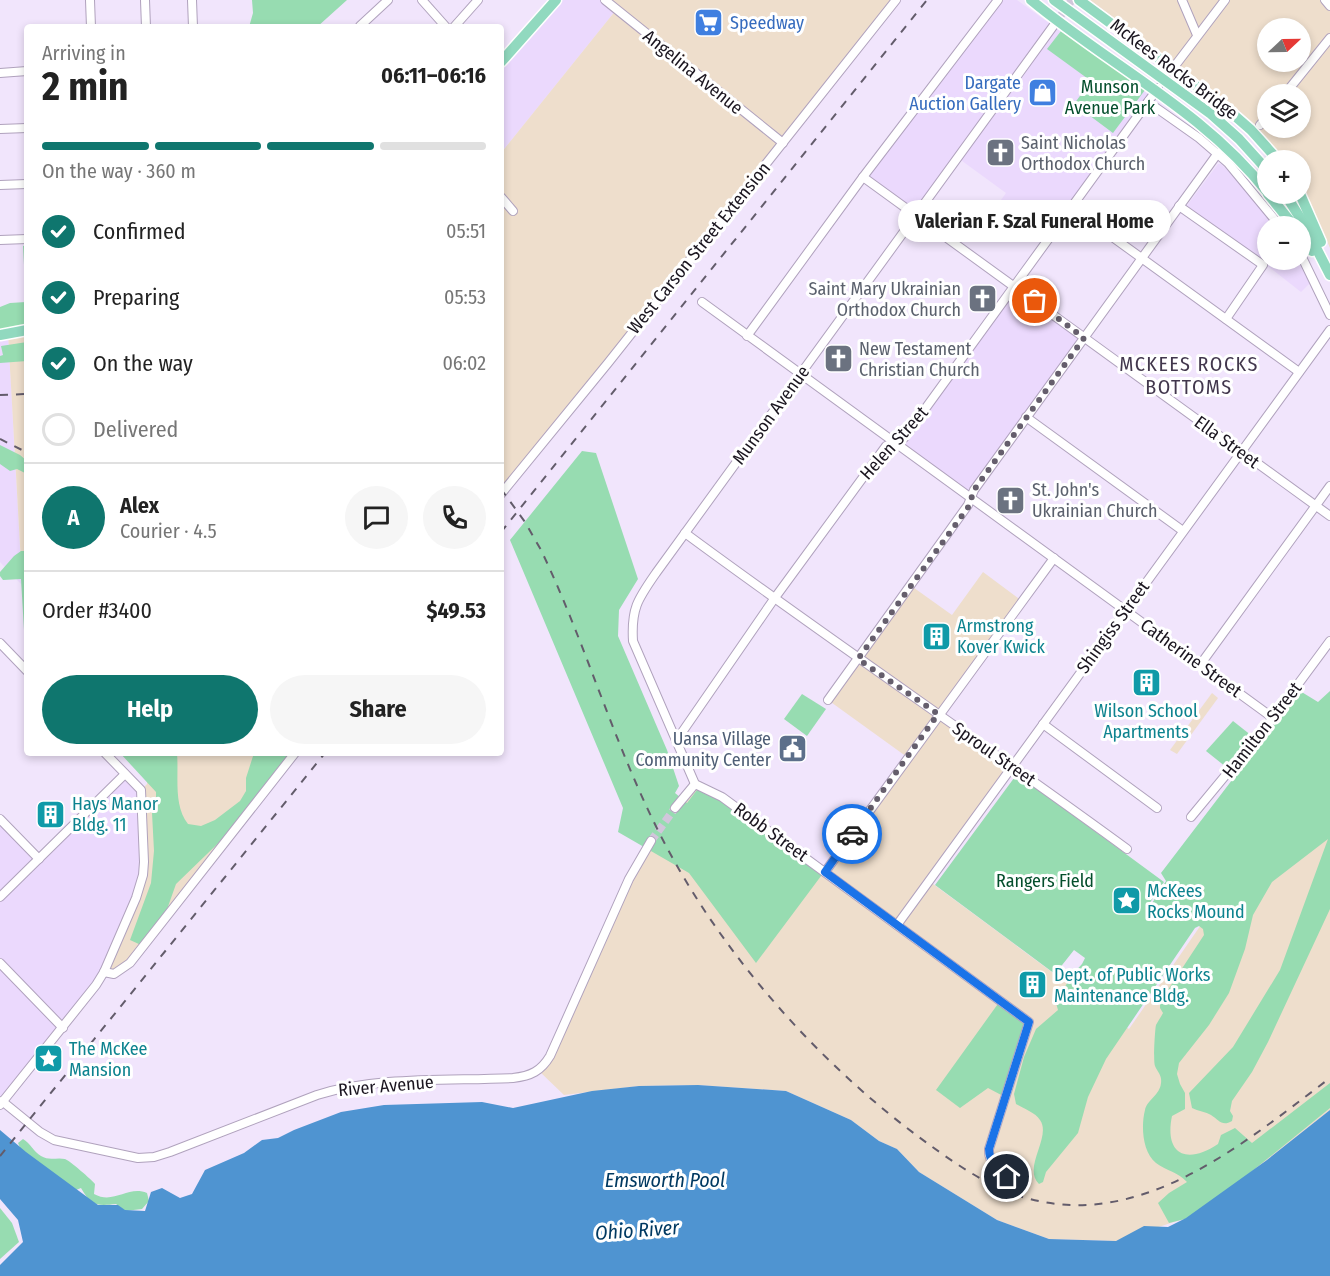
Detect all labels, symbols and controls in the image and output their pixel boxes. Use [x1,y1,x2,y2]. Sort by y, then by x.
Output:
supermarket icon: Speedway [693,7,725,39]
place label: Speedway [730,12,804,34]
street label: McKees Rocks Bridge [1106,14,1242,124]
north arrow [1257,18,1311,72]
map controls [1257,18,1311,270]
street label: Angelina Avenue [639,25,747,119]
text: Arriving in [42,41,126,65]
text: 06:11–06:16 [381,62,486,89]
text: 2 min [42,64,128,110]
place label: Dargate Auction Gallery [909,72,1021,115]
park label: Munson Avenue Park [1065,76,1156,119]
shop icon: Dargate Auction Gallery [1026,77,1058,109]
button: layers [1257,84,1311,138]
place label: Saint Nicholas Orthodox Church [1021,132,1145,175]
church icon: Saint Nicholas Orthodox Church [984,137,1016,169]
button: + [1257,150,1311,204]
street label: West Carson Street Extension [623,158,775,338]
text: On the way · 360 m [42,159,196,183]
callout: Valerian F. Szal Funeral Home [898,199,1172,241]
text: Valerian F. Szal Funeral Home [915,209,1154,233]
icon: check [42,215,75,248]
button: − [1257,216,1311,270]
text: Confirmed [93,218,186,245]
text: 05:51 [446,219,486,243]
pin [1009,275,1060,326]
place label: Saint Mary Ukrainian Orthodox Church [809,278,961,321]
icon: check [42,281,75,314]
church icon: Saint Mary Ukrainian Orthodox Church [966,283,998,315]
text: Preparing [93,284,179,311]
icon: bag [1018,284,1051,317]
text: 05:53 [444,285,486,309]
place label: New Testament Christian Church [859,338,980,381]
church icon: New Testament Christian Church [822,343,854,375]
icon: check [42,347,75,380]
text: On the way [93,350,193,377]
text: 06:02 [442,351,486,375]
district label: MCKEES ROCKS BOTTOMS [1119,352,1259,399]
street label: Munson Avenue [728,361,814,469]
street label: Helen Street [855,402,933,484]
street label: Ella Street [1190,411,1264,473]
text: Delivered [93,416,178,443]
place label: St. John's Ukrainian Church [1032,479,1157,522]
church icon: St. John's Ukrainian Church [995,484,1027,516]
button: chat [345,486,408,549]
button: phone [423,486,486,549]
text: Alex [120,492,159,519]
text: A [68,504,79,531]
text: Courier · 4.5 [120,519,217,543]
street label: Shingiss Street [1072,576,1154,678]
text: Order #3400 [42,597,152,624]
text: $49.53 [426,597,486,624]
street label: Catherine Street [1136,614,1246,702]
place label: Armstrong Kover Kwick [957,615,1045,658]
building icon: Armstrong Kover Kwick [920,620,952,652]
building icon: Wilson School Apartments [1130,666,1162,698]
button: Help [42,675,258,744]
button: Share [270,675,486,744]
street label: Hamilton Street [1218,677,1306,782]
place label: Wilson School Apartments [1094,700,1198,743]
street label: Sproul Street [948,717,1040,791]
place label: Uansa Village Community Center [636,728,772,771]
public building icon: Uansa Village Community Center [776,733,808,765]
place label: Hays Manor Bldg. 11 [72,793,159,836]
building icon: Hays Manor Bldg. 11 [35,798,67,830]
street label: Robb Street [729,798,813,866]
courier [822,804,882,864]
icon: car [836,818,869,851]
park label: Rangers Field [996,870,1094,892]
place label: McKees Rocks Mound [1147,880,1245,923]
place icon: McKees Rocks Mound [1110,885,1142,917]
place label: Dept. of Public Works Maintenance Bldg. [1054,964,1211,1007]
building icon: Dept. of Public Works Maintenance Bldg. [1017,969,1049,1001]
place label: The McKee Mansion [69,1038,148,1081]
place icon: The McKee Mansion [32,1043,64,1075]
street label: River Avenue [337,1071,435,1101]
pin [981,1151,1032,1202]
icon: home [990,1160,1023,1193]
water label: Emsworth Pool [605,1168,725,1192]
water label: Ohio River [594,1215,681,1245]

